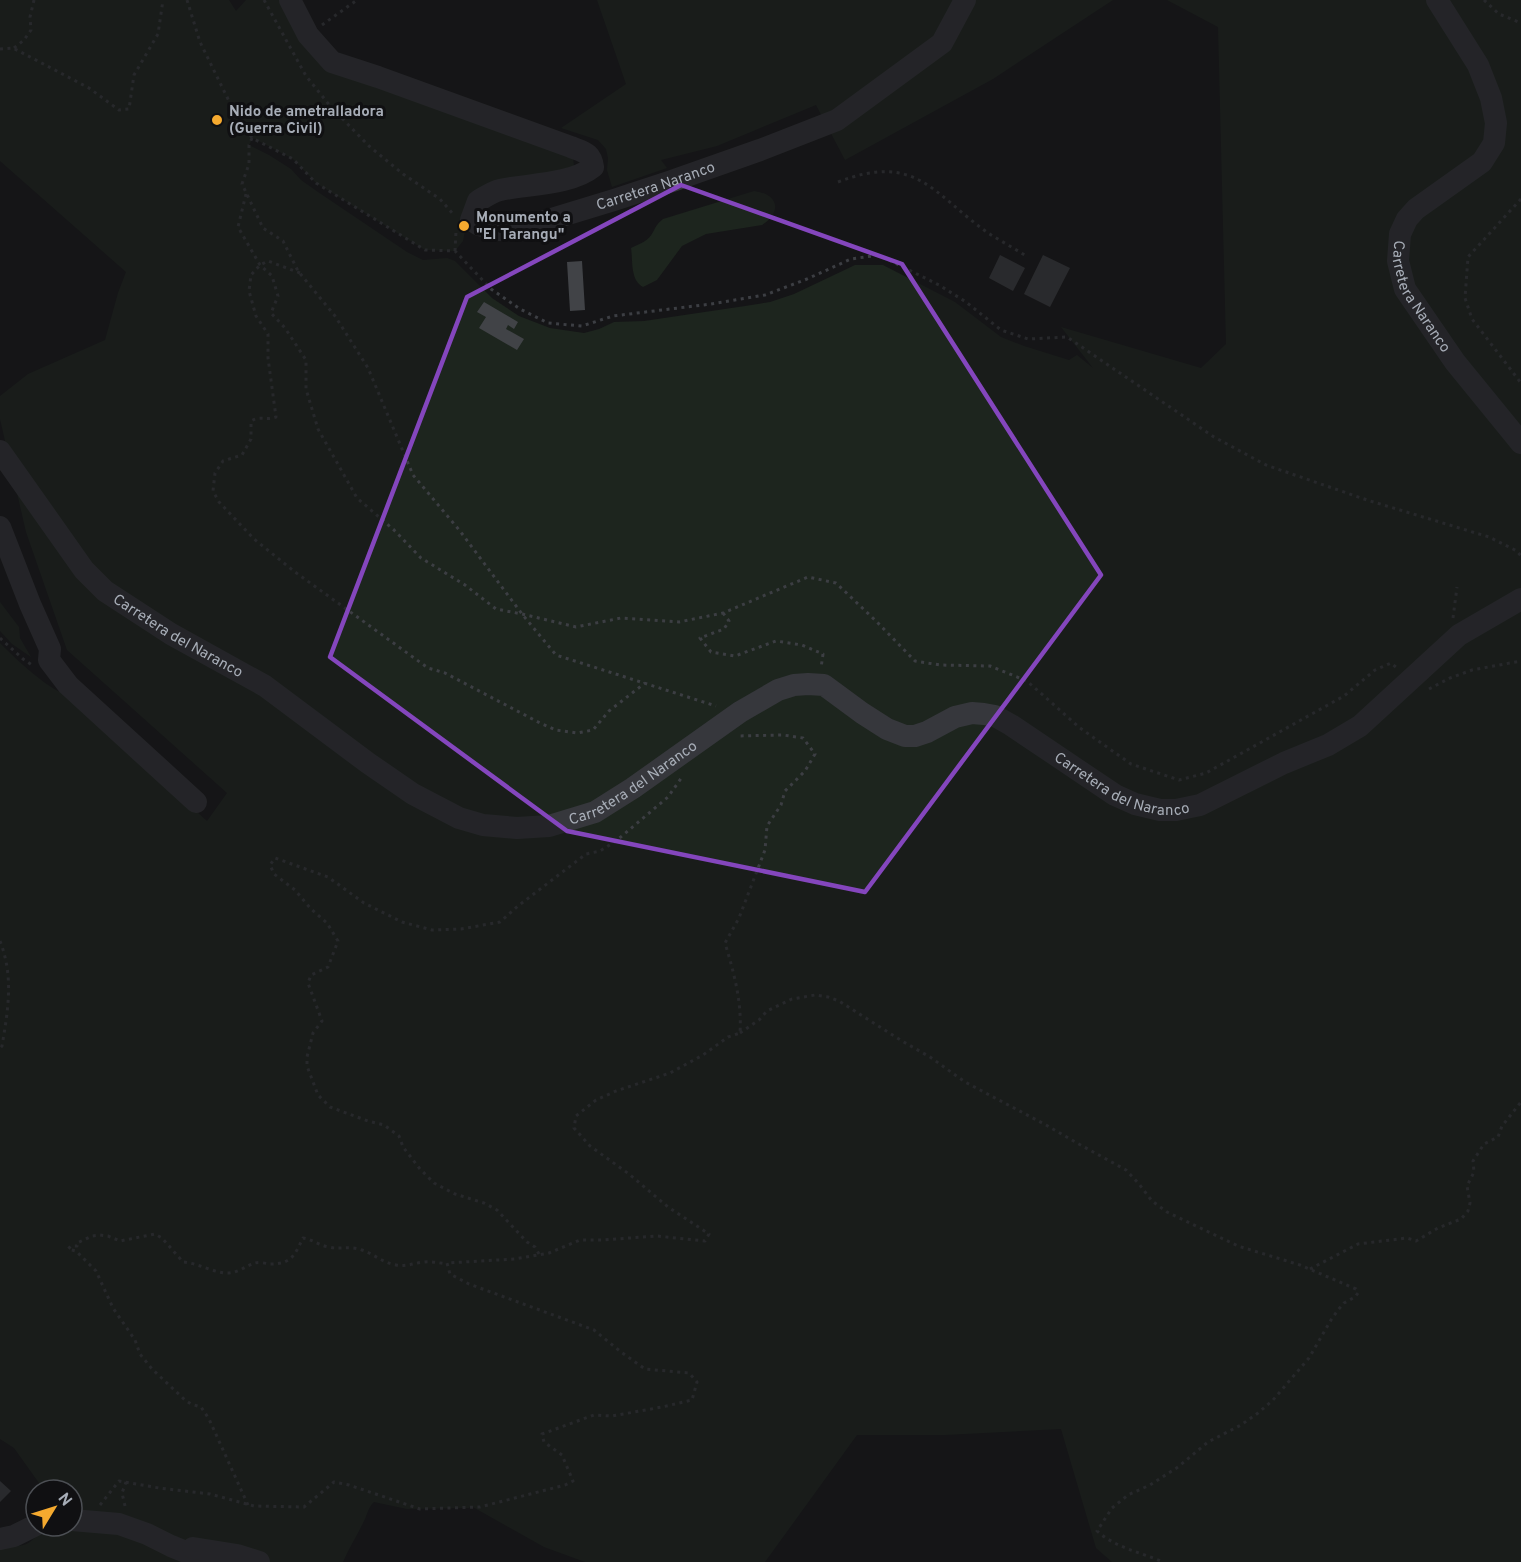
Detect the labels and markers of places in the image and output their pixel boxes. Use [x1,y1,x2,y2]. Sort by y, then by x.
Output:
place label: Nido de ametralladora (Guerra Civil) [229,103,384,139]
marker: Nido de ametralladora (Guerra Civil) [210,113,224,127]
place label: Monumento a "El Tarangu" [476,209,571,245]
marker: Monumento a "El Tarangu" [457,219,471,233]

